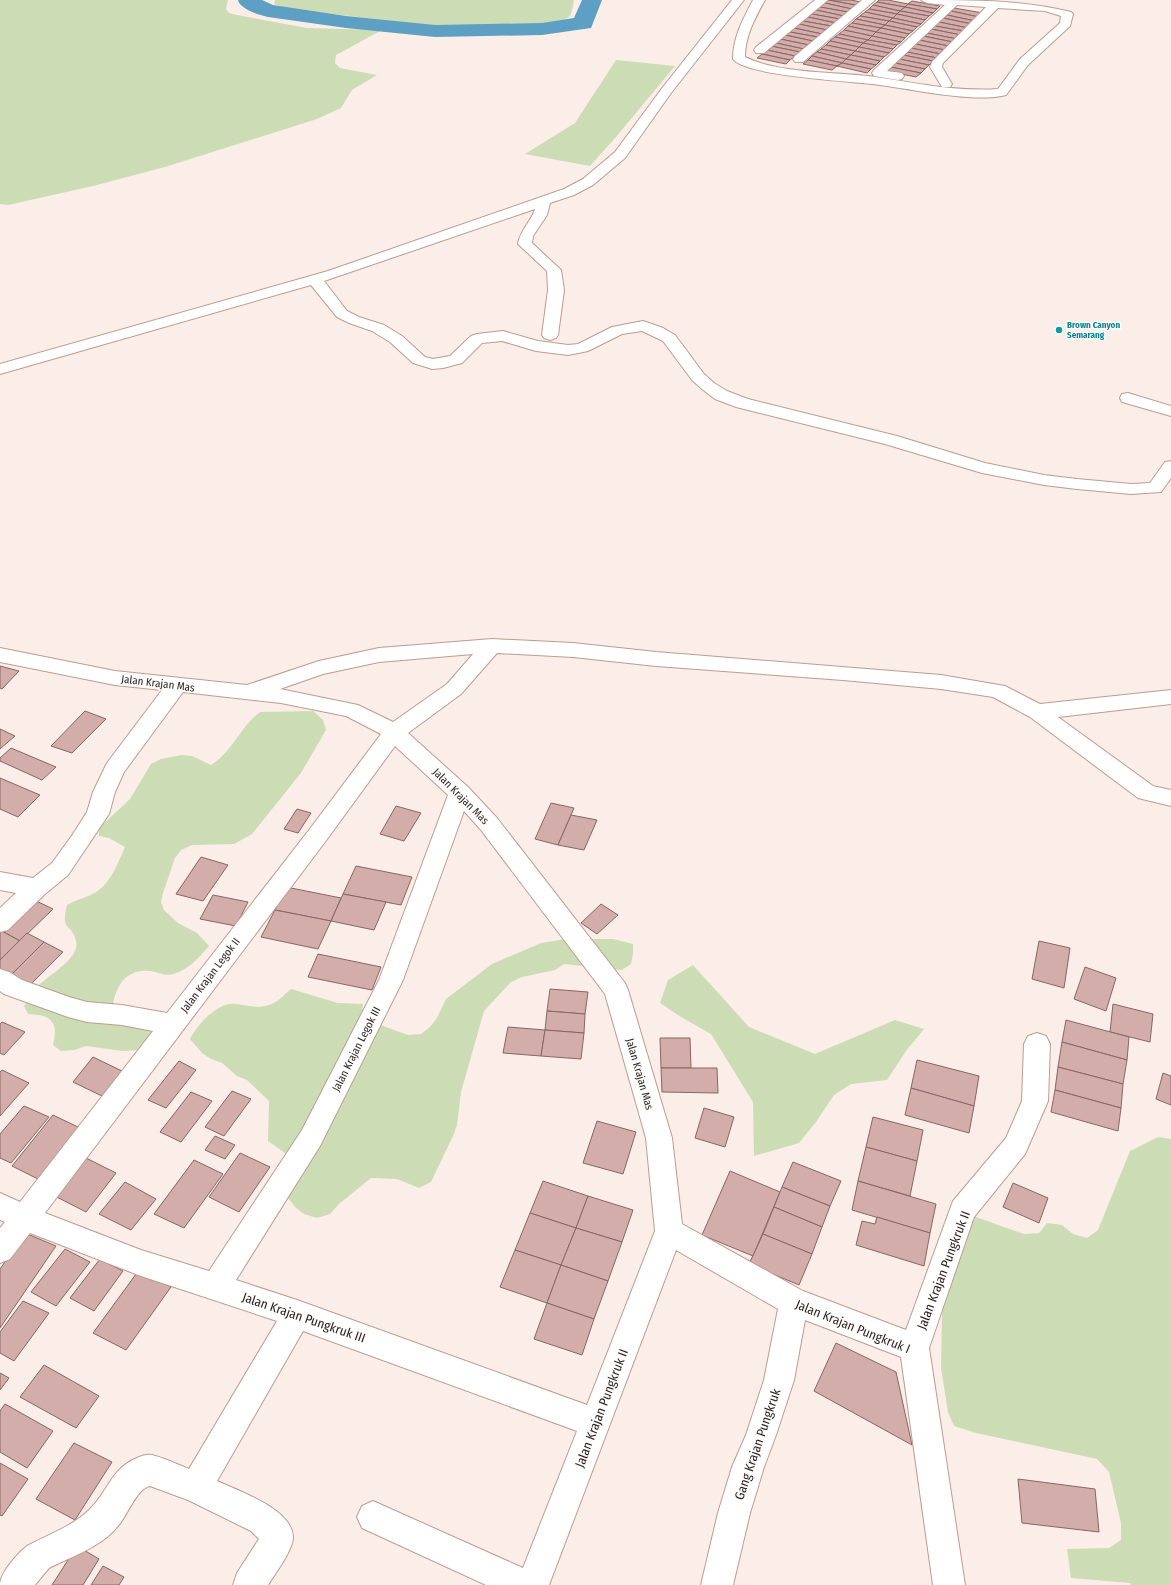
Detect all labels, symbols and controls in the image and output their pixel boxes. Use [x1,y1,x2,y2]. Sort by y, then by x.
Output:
place label: Brown Canyon Semarang [1067,320,1120,340]
marker: Brown Canyon Semarang [1054,325,1064,335]
street label: Jalan Krajan Mas [120,673,196,694]
street label: Jalan Krajan Mas [430,766,492,827]
street label: Jalan Krajan Legok II [178,935,243,1015]
street label: Jalan Krajan Legok III [329,1005,383,1094]
street label: Jalan Krajan Mas [623,1037,656,1112]
street label: Jalan Krajan Pungkruk II [914,1209,973,1332]
street label: Jalan Krajan Pungkruk III [240,1289,367,1346]
street label: Jalan Krajan Pungkruk I [793,1297,912,1356]
street label: Jalan Krajan Pungkruk II [572,1347,631,1470]
street label: Gang Krajan Pungkruk [731,1386,784,1502]

